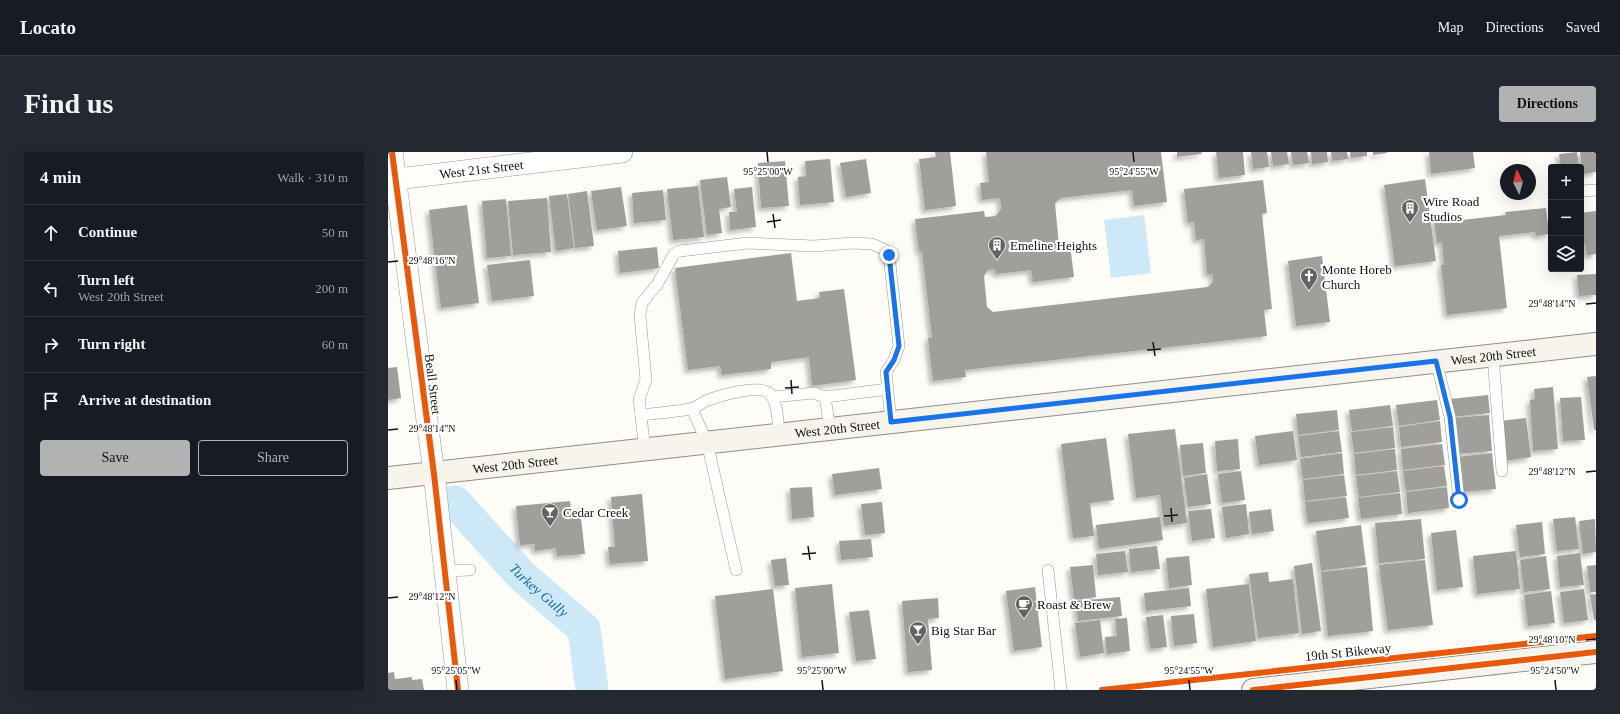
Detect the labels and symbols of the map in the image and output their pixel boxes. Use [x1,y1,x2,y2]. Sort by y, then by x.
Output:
street label: West 21st Street [439,156,524,181]
north arrow [1500,164,1536,200]
text: 95°25'00"W [743,166,793,177]
text: 95°24'55"W [1109,166,1159,177]
place label: Wire Road Studios [1423,194,1480,224]
building icon: Wire Road Studios [1400,198,1420,223]
building icon: Emeline Heights [987,235,1007,260]
place label: Emeline Heights [1010,238,1097,253]
route end [880,246,898,264]
text: 29°48'16"N [408,255,456,266]
place label: Monte Horeb Church [1322,262,1392,292]
church icon: Monte Horeb Church [1299,266,1319,291]
text: 29°48'14"N [1528,298,1576,309]
street label: West 20th Street [1450,343,1537,368]
street label: Beall Street [422,353,444,416]
street label: West 20th Street [794,416,881,440]
text: 29°48'14"N [408,423,456,434]
street label: West 20th Street [472,452,559,476]
text: 29°48'12"N [1528,466,1576,477]
route start [1450,491,1468,509]
bar icon: Cedar Creek [540,502,560,527]
place label: Cedar Creek [563,505,629,520]
water label: Turkey Gully [507,560,572,620]
text: 29°48'12"N [408,591,456,602]
cafe icon: Roast & Brew [1014,594,1034,619]
place label: Roast & Brew [1037,597,1112,612]
bar icon: Big Star Bar [908,620,928,645]
place label: Big Star Bar [931,623,997,638]
text: 29°48'10"N [1528,634,1576,645]
street label: 19th St Bikeway [1304,640,1392,664]
text: 95°25'05"W [431,665,481,676]
text: 95°25'00"W [797,665,847,676]
text: 95°24'55"W [1164,665,1214,676]
text: 95°24'50"W [1530,665,1580,676]

